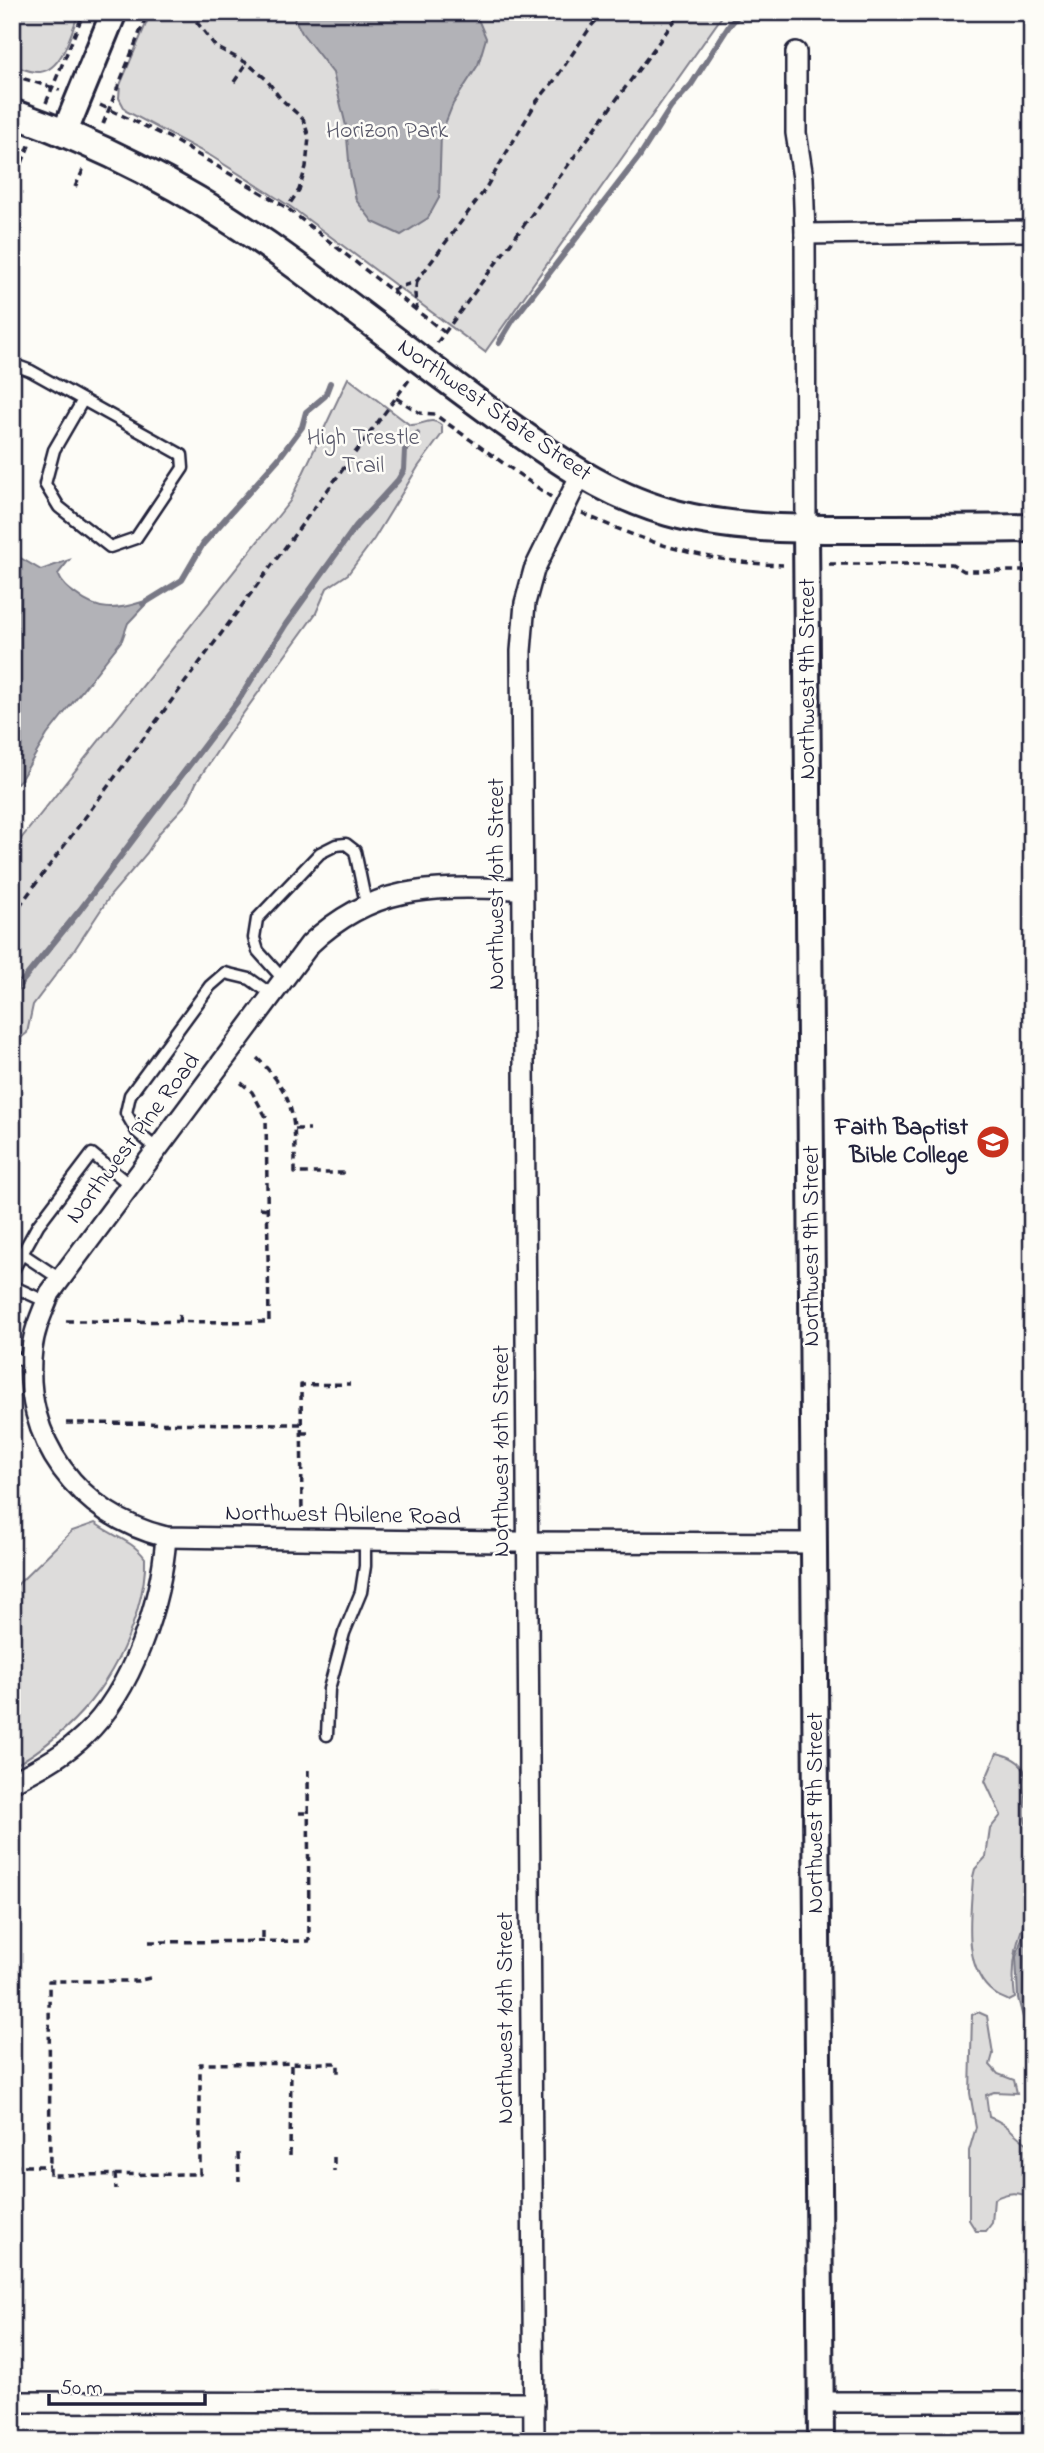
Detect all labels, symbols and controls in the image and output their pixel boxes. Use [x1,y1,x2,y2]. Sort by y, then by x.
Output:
park label: Horizon Park [326,114,448,149]
street label: Northwest State Street [390,331,598,491]
park label: High Trestle Trail [307,421,420,484]
street label: Northwest 9th Street [791,578,826,780]
street label: Northwest 10th Street [480,778,515,990]
street label: Northwest Pine Road [58,1046,210,1232]
place label: Faith Baptist Bible College [834,1111,969,1175]
school or university icon: Faith Baptist Bible College [974,1123,1012,1161]
street label: Northwest 9th Street [795,1145,830,1347]
street label: Northwest 10th Street [485,1345,520,1557]
street label: Northwest Abilene Road [225,1496,462,1536]
street label: Northwest 9th Street [799,1712,834,1914]
street label: Northwest 10th Street [489,1912,524,2124]
scale bar [49,2362,205,2406]
text: 50 m [60,2374,103,2404]

